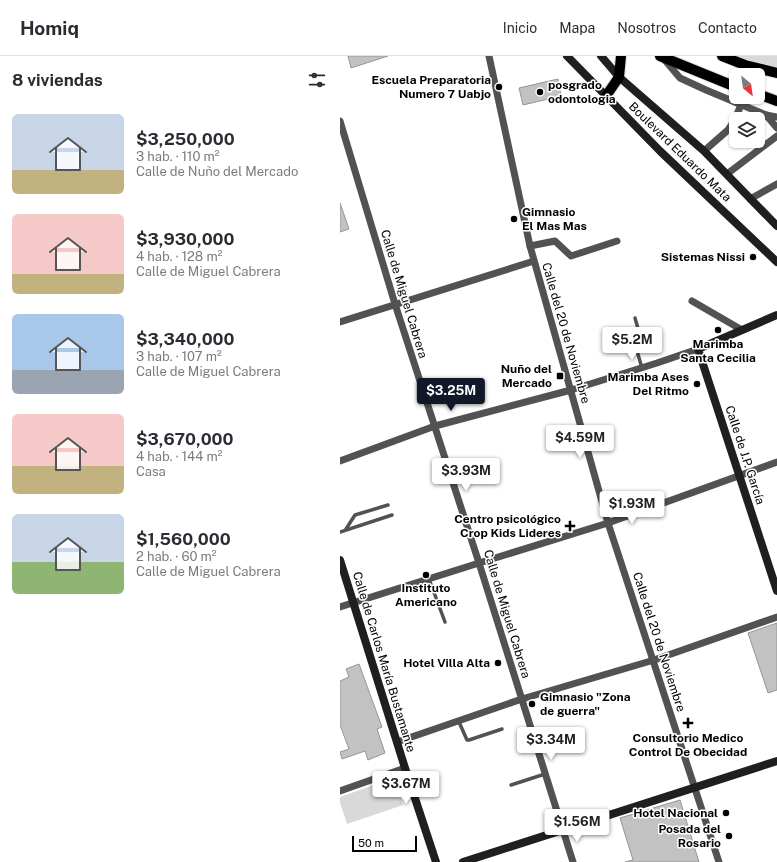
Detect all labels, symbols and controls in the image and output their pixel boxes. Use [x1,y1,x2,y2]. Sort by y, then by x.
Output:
text: Homiq [20,17,79,39]
text: Inicio [503,20,537,36]
text: Mapa [559,20,595,36]
text: Nosotros [617,20,676,36]
text: Contacto [698,20,757,36]
north arrow [729,68,765,104]
map controls [729,68,765,148]
icon: filters [306,69,328,91]
text: 8 viviendas [12,70,103,90]
place label: Escuela Preparatoria Numero 7 Uabjo [371,73,491,101]
place label: posgrado odontologia [548,78,616,106]
marker: Escuela Preparatoria Numero 7 Uabjo [494,82,504,92]
marker: posgrado odontologia [535,87,545,97]
street label: Boulevard Eduardo Mata [626,99,734,205]
button: layers [729,112,765,148]
text: $3,250,000 [136,129,235,149]
icon: home [44,130,92,178]
text: 3 hab. · 110 m² [136,149,220,164]
text: Calle de Nuño del Mercado [136,164,298,179]
place label: Gimnasio El Mas Mas [522,205,587,233]
marker: Gimnasio El Mas Mas [509,214,519,224]
street label: Calle de Miguel Cabrera [378,228,430,360]
text: $3,930,000 [136,229,234,249]
icon: home [44,230,92,278]
text: 4 hab. · 128 m² [136,249,222,264]
place label: Sistemas Nissi [661,250,745,264]
marker: Sistemas Nissi [748,252,758,262]
street label: Calle del 20 de Noviembre [539,261,593,405]
text: Calle de Miguel Cabrera [136,264,281,279]
marker: Marimba Santa Cecilia [713,325,723,335]
pin: $5.2M [604,327,660,361]
text: $3,340,000 [136,329,234,349]
icon: home [44,330,92,378]
text: $5.2M [611,332,653,347]
place label: Marimba Santa Cecilia [680,337,756,365]
text: 3 hab. · 107 m² [136,349,222,364]
place label: Nuño del Mercado [501,362,552,390]
text: Calle de Miguel Cabrera [136,364,281,379]
place label: Marimba Ases Del Ritmo [607,370,689,398]
marker: Nuño del Mercado [555,371,565,381]
pin: $3.25M [418,378,484,412]
marker: Marimba Ases Del Ritmo [692,379,702,389]
text: $3.25M [426,383,476,398]
street label: Calle de J.P. García [722,404,768,506]
pin: $4.59M [547,425,613,459]
text: $3,670,000 [136,429,233,449]
icon: home [44,430,92,478]
text: $4.59M [555,430,605,445]
text: 4 hab. · 144 m² [136,449,223,464]
pin: $3.93M [433,458,499,492]
text: $3.93M [441,463,491,478]
text: Casa [136,464,166,479]
pin: $1.93M [599,491,665,525]
text: $1.93M [608,496,656,511]
place label: Centro psicológico Crop Kids Lideres [454,512,561,540]
marker: Centro psicológico Crop Kids Lideres [564,520,576,532]
text: $1,560,000 [136,529,231,549]
icon: home [44,530,92,578]
street label: Calle de Miguel Cabrera [481,548,533,680]
text: 2 hab. · 60 m² [136,549,217,564]
text: Calle de Miguel Cabrera [136,564,281,579]
street label: Calle de Carlos María Bustamante [350,570,418,754]
marker: Instituto Americano [421,570,431,580]
street label: Calle del 20 de Noviembre [630,570,688,714]
place label: Instituto Americano [395,581,457,609]
place label: Hotel Villa Alta [403,656,490,670]
marker: Hotel Villa Alta [493,658,503,668]
place label: Gimnasio "Zona de guerra" [540,690,631,718]
marker: Gimnasio "Zona de guerra" [527,699,537,709]
marker: Consultorio Medico Control De Obecidad [682,717,694,729]
pin: $3.34M [518,727,584,761]
place label: Consultorio Medico Control De Obecidad [629,731,747,759]
text: $3.34M [526,732,576,747]
pin: $3.67M [373,771,439,805]
text: $3.67M [381,776,431,791]
place label: Hotel Nacional [633,806,718,820]
marker: Hotel Nacional [721,808,731,818]
pin: $1.56M [544,809,610,843]
text: $1.56M [553,814,601,829]
place label: Posada del Rosario [658,822,721,850]
marker: Posada del Rosario [724,831,734,841]
scale bar [352,834,417,853]
text: 50 m [358,837,384,849]

